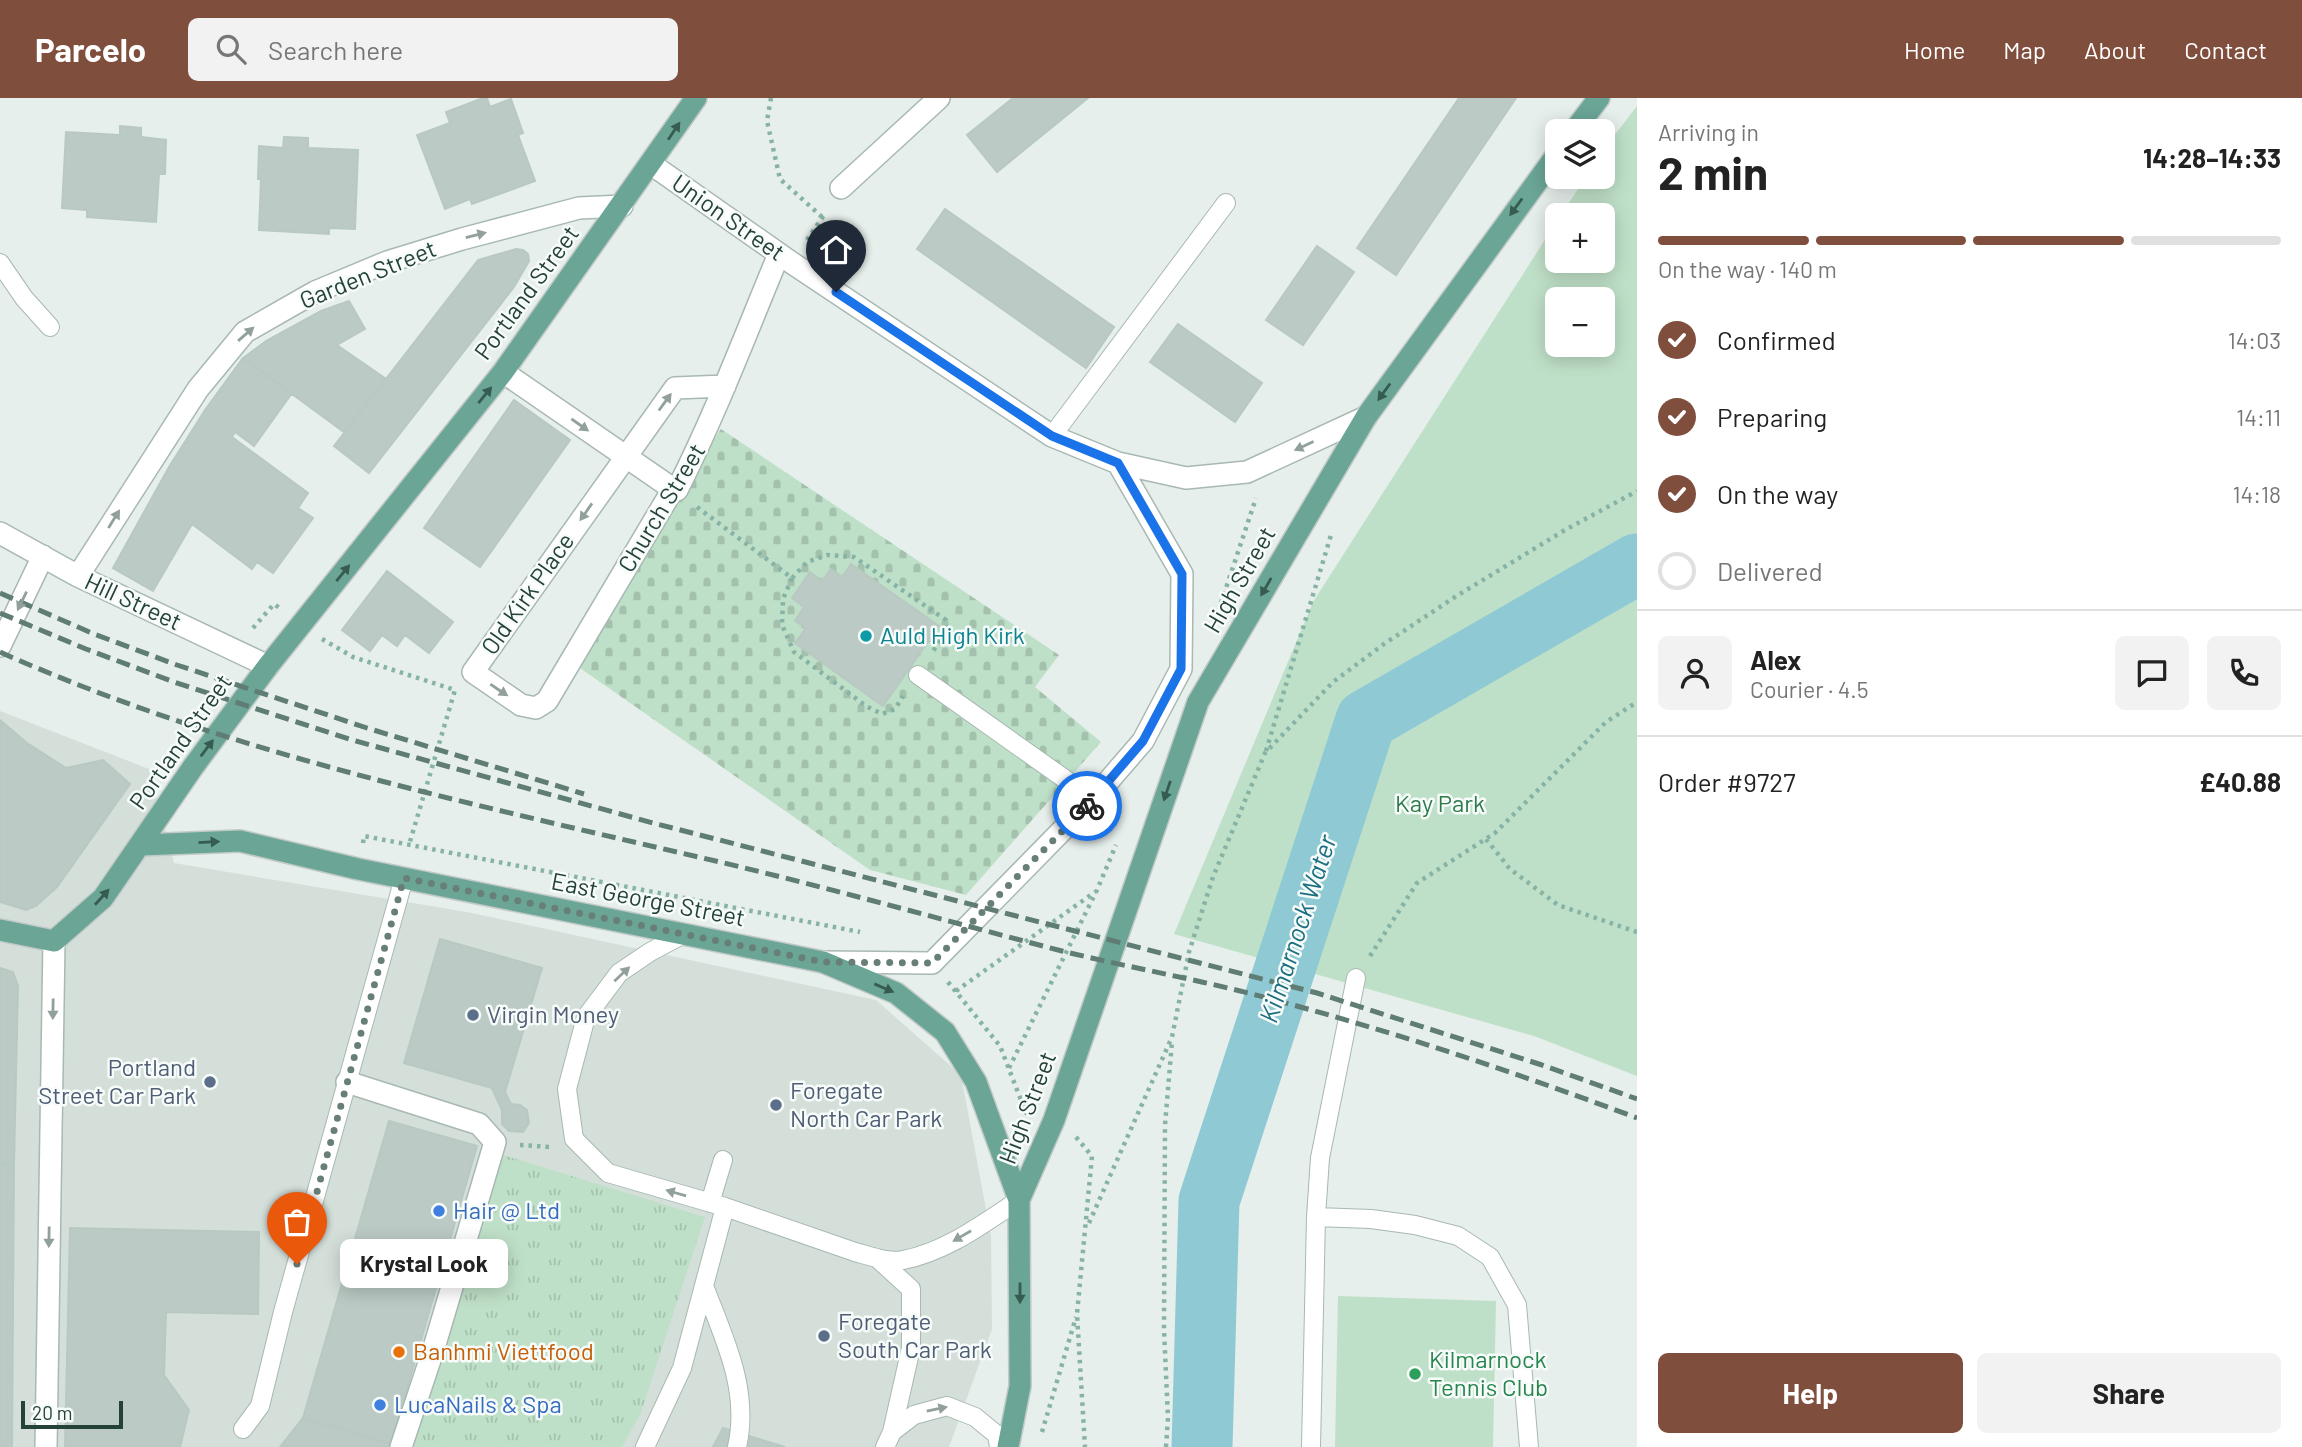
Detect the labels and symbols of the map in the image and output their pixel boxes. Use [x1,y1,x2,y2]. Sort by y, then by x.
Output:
one-way arrow [667,121,680,141]
street label: Union Street [667,167,791,266]
one-way arrow [1509,198,1523,216]
street label: Portland Street [467,219,584,365]
pin [806,220,866,292]
one-way arrow [465,229,487,240]
street label: Garden Street [295,233,440,314]
one-way arrow [237,326,255,342]
one-way arrow [1377,383,1391,401]
one-way arrow [478,387,493,405]
one-way arrow [658,393,672,411]
one-way arrow [571,418,589,432]
street label: Church Street [611,438,710,577]
one-way arrow [1294,440,1314,452]
one-way arrow [579,503,593,521]
one-way arrow [108,509,121,528]
street label: High Street [1197,521,1281,638]
street label: Old Kirk Place [474,527,579,660]
one-way arrow [336,565,351,583]
street label: Hill Street [81,566,187,636]
one-way arrow [1260,577,1272,596]
one-way arrow [16,591,27,611]
place label: Auld High Kirk [880,620,1025,649]
marker: Auld High Kirk [858,628,874,644]
street label: Portland Street [122,668,237,814]
one-way arrow [490,683,508,697]
one-way arrow [200,739,214,757]
courier [1052,771,1122,841]
one-way arrow [1162,780,1173,801]
park label: Kay Park [1395,788,1485,817]
water label: Kilmarnock Water [1252,830,1342,1026]
one-way arrow [198,836,220,847]
street label: East George Street [549,866,748,932]
one-way arrow [94,888,110,906]
one-way arrow [613,966,630,982]
one-way arrow [874,982,894,994]
one-way arrow [47,999,59,1021]
place label: Virgin Money [487,999,619,1028]
marker: Virgin Money [465,1007,481,1023]
street label: High Street [992,1047,1061,1168]
place label: Portland Street Car Park [38,1052,196,1109]
marker: Portland Street Car Park [202,1074,218,1090]
place label: Foregate North Car Park [790,1075,942,1132]
marker: Foregate North Car Park [768,1097,784,1113]
one-way arrow [665,1188,686,1198]
pin [267,1192,327,1264]
place label: Hair @ Ltd [453,1195,560,1224]
marker: Hair @ Ltd [431,1203,447,1219]
one-way arrow [43,1226,55,1248]
one-way arrow [952,1230,971,1243]
callout: Krystal Look [339,1240,507,1288]
one-way arrow [1014,1282,1026,1304]
place label: Foregate South Car Park [838,1306,992,1363]
marker: Foregate South Car Park [816,1328,832,1344]
place label: Banhmi Viettfood [413,1336,594,1365]
marker: Banhmi Viettfood [391,1344,407,1360]
place label: Kilmarnock Tennis Club [1429,1344,1548,1401]
marker: Kilmarnock Tennis Club [1407,1366,1423,1382]
place label: LucaNails & Spa [394,1389,562,1418]
marker: LucaNails & Spa [372,1397,388,1413]
scale bar [21,1398,122,1430]
one-way arrow [926,1404,948,1415]

